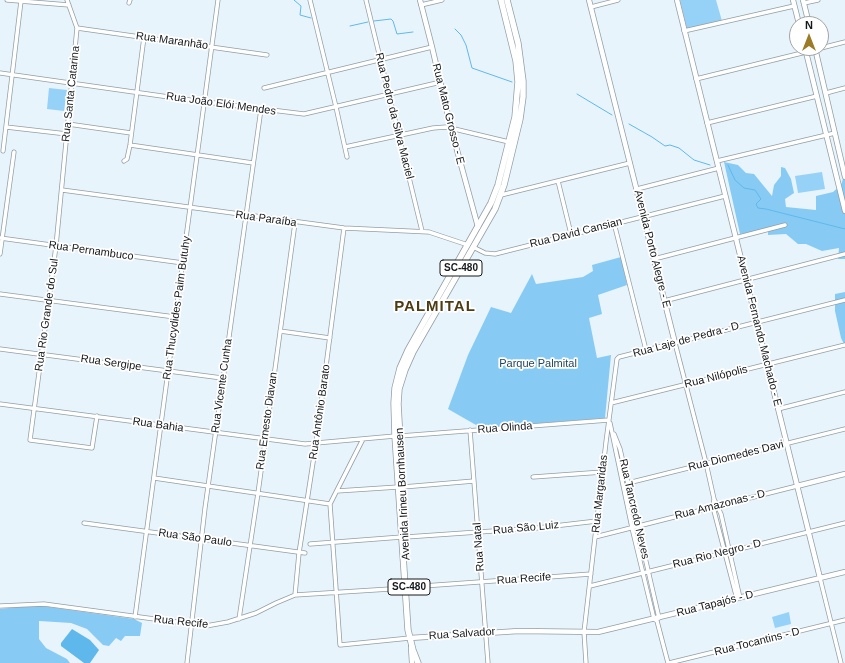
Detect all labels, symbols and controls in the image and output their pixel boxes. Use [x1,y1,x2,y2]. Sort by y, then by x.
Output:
north arrow [789,16,829,56]
text: N [805,19,813,31]
street label: Rua Maranhão [135,29,209,53]
street label: Rua Santa Catarina [59,45,83,143]
street label: Rua Pedro da Silva Maciel [372,52,416,180]
street label: Rua Mato Grosso - E [429,62,467,166]
street label: Rua João Elói Mendes [165,90,277,118]
street label: Avenida Porto Alegre - E [631,189,673,309]
street label: Rua Paraíba [235,208,297,230]
street label: Rua David Cansian [528,215,624,251]
street label: Rua Thucydides Paim Butuhy [160,235,194,381]
street label: Rua Pernambuco [48,239,134,263]
street label: Avenida Fernando Machado - E [734,254,784,408]
street label: Rua Rio Grande do Sul [33,258,61,372]
road number: SC-480 [440,260,482,276]
district label: PALMITAL [394,298,476,316]
street label: Rua Laje de Pedra - D [631,319,741,361]
street label: Rua Vicente Cunha [209,338,235,434]
street label: Rua Sergipe [80,352,142,374]
park label: Parque Palmital [499,357,577,371]
street label: Rua Nilópolis [683,363,749,391]
street label: Rua Antônio Barato [307,364,333,460]
street label: Rua Ernesto Diavan [254,371,280,471]
street label: Rua Bahia [132,415,184,435]
street label: Rua Olinda [477,419,533,437]
street label: Avenida Irineu Bornhausen [393,427,413,561]
street label: Rua Diomedes Davi [687,438,785,474]
street label: Rua Margaridas [589,454,611,534]
street label: Rua Tancredo Neves [616,457,652,561]
street label: Rua Amazonas - D [673,487,767,523]
street label: Rua São Luiz [493,519,559,537]
street label: Rua Natal [471,522,487,572]
street label: Rua São Paulo [157,526,233,550]
street label: Rua Rio Negro - D [672,537,762,571]
street label: Rua Recife [496,571,552,587]
road number: SC-480 [388,579,430,595]
street label: Rua Tapajós - D [675,588,755,620]
street label: Rua Recife [153,613,209,631]
street label: Rua Salvador [428,625,496,643]
street label: Rua Tocantins - D [713,625,801,659]

